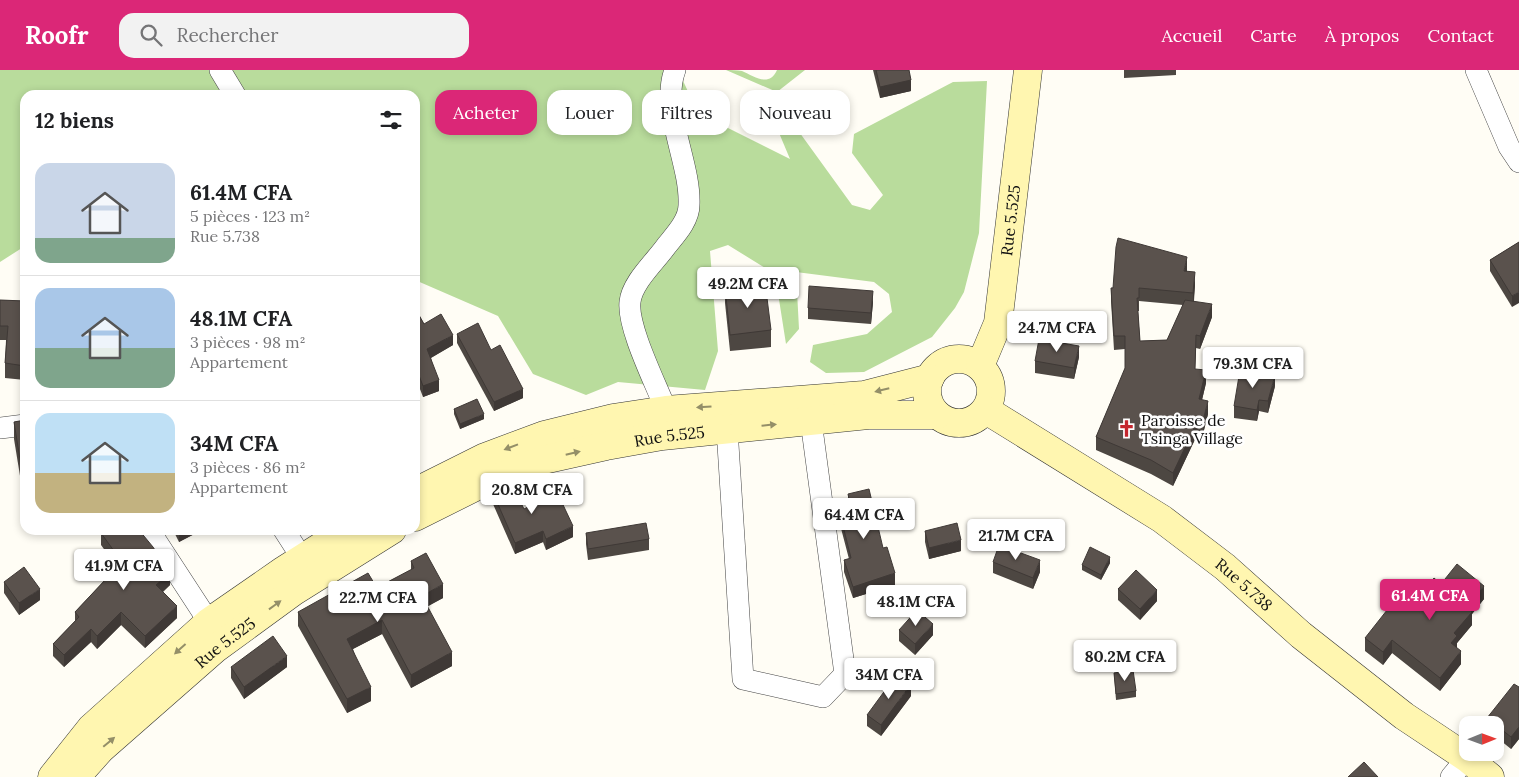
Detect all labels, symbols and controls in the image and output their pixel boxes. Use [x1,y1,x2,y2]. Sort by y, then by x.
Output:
search box [119,13,469,58]
text: Roofr [25,20,89,51]
icon: search [137,21,165,49]
text: Rechercher [177,23,278,47]
text: Accueil [1162,24,1222,47]
text: Carte [1250,24,1297,47]
text: À propos [1325,24,1399,47]
text: Contact [1427,24,1494,47]
chip: Acheter [435,90,537,135]
chip: Louer [547,90,632,135]
chip: Filtres [642,90,730,135]
chip: Nouveau [740,90,850,135]
icon: filters [377,106,405,134]
text: 12 biens [35,107,114,134]
text: 61.4M CFA [190,179,292,206]
icon: home [75,183,135,243]
street label: Rue 5.525 [996,184,1024,257]
text: 5 pièces · 123 m² [190,206,310,226]
text: Rue 5.738 [190,226,260,246]
pin: 49.2M CFA [691,266,805,309]
text: 49.2M CFA [708,273,788,293]
text: 48.1M CFA [190,305,292,332]
icon: home [75,308,135,368]
pin: 24.7M CFA [1000,310,1114,353]
text: 24.7M CFA [1018,317,1096,337]
text: 3 pièces · 98 m² [190,332,306,352]
pin: 79.3M CFA [1196,346,1310,389]
text: Appartement [190,352,288,372]
text: 79.3M CFA [1214,353,1292,373]
one-way arrow [875,386,890,394]
one-way arrow [695,403,711,411]
place label: Paroisse de Tsinga Village [1141,410,1243,448]
church icon: Paroisse de Tsinga Village [1117,419,1137,439]
one-way arrow [761,421,777,429]
street label: Rue 5.525 [632,422,706,451]
text: 34M CFA [190,430,279,457]
icon: home [75,433,135,493]
one-way arrow [503,443,518,451]
one-way arrow [566,449,581,457]
text: 3 pièces · 86 m² [190,457,306,477]
pin: 20.8M CFA [475,472,589,515]
text: Appartement [190,477,288,497]
text: 20.8M CFA [491,479,573,499]
pin: 64.4M CFA [807,498,921,540]
text: 64.4M CFA [824,504,904,524]
pin: 21.7M CFA [959,518,1073,561]
text: 21.7M CFA [978,525,1054,545]
pin: 41.9M CFA [67,548,181,591]
street label: Rue 5.738 [1212,553,1277,615]
text: 41.9M CFA [85,555,163,575]
pin: 61.4M CFA [1373,578,1487,621]
pin: 22.7M CFA [321,580,435,623]
pin: 48.1M CFA [859,584,973,627]
text: 61.4M CFA [1391,585,1469,605]
text: 22.7M CFA [339,587,417,607]
text: 48.1M CFA [877,591,955,611]
one-way arrow [268,600,282,610]
street label: Rue 5.525 [191,613,259,672]
pin: 80.2M CFA [1068,640,1182,682]
one-way arrow [173,644,186,655]
text: 80.2M CFA [1084,646,1166,666]
pin: 34M CFA [843,658,935,700]
text: 34M CFA [855,664,923,684]
north arrow [1459,716,1504,761]
map controls [1459,716,1504,761]
one-way arrow [103,736,116,747]

